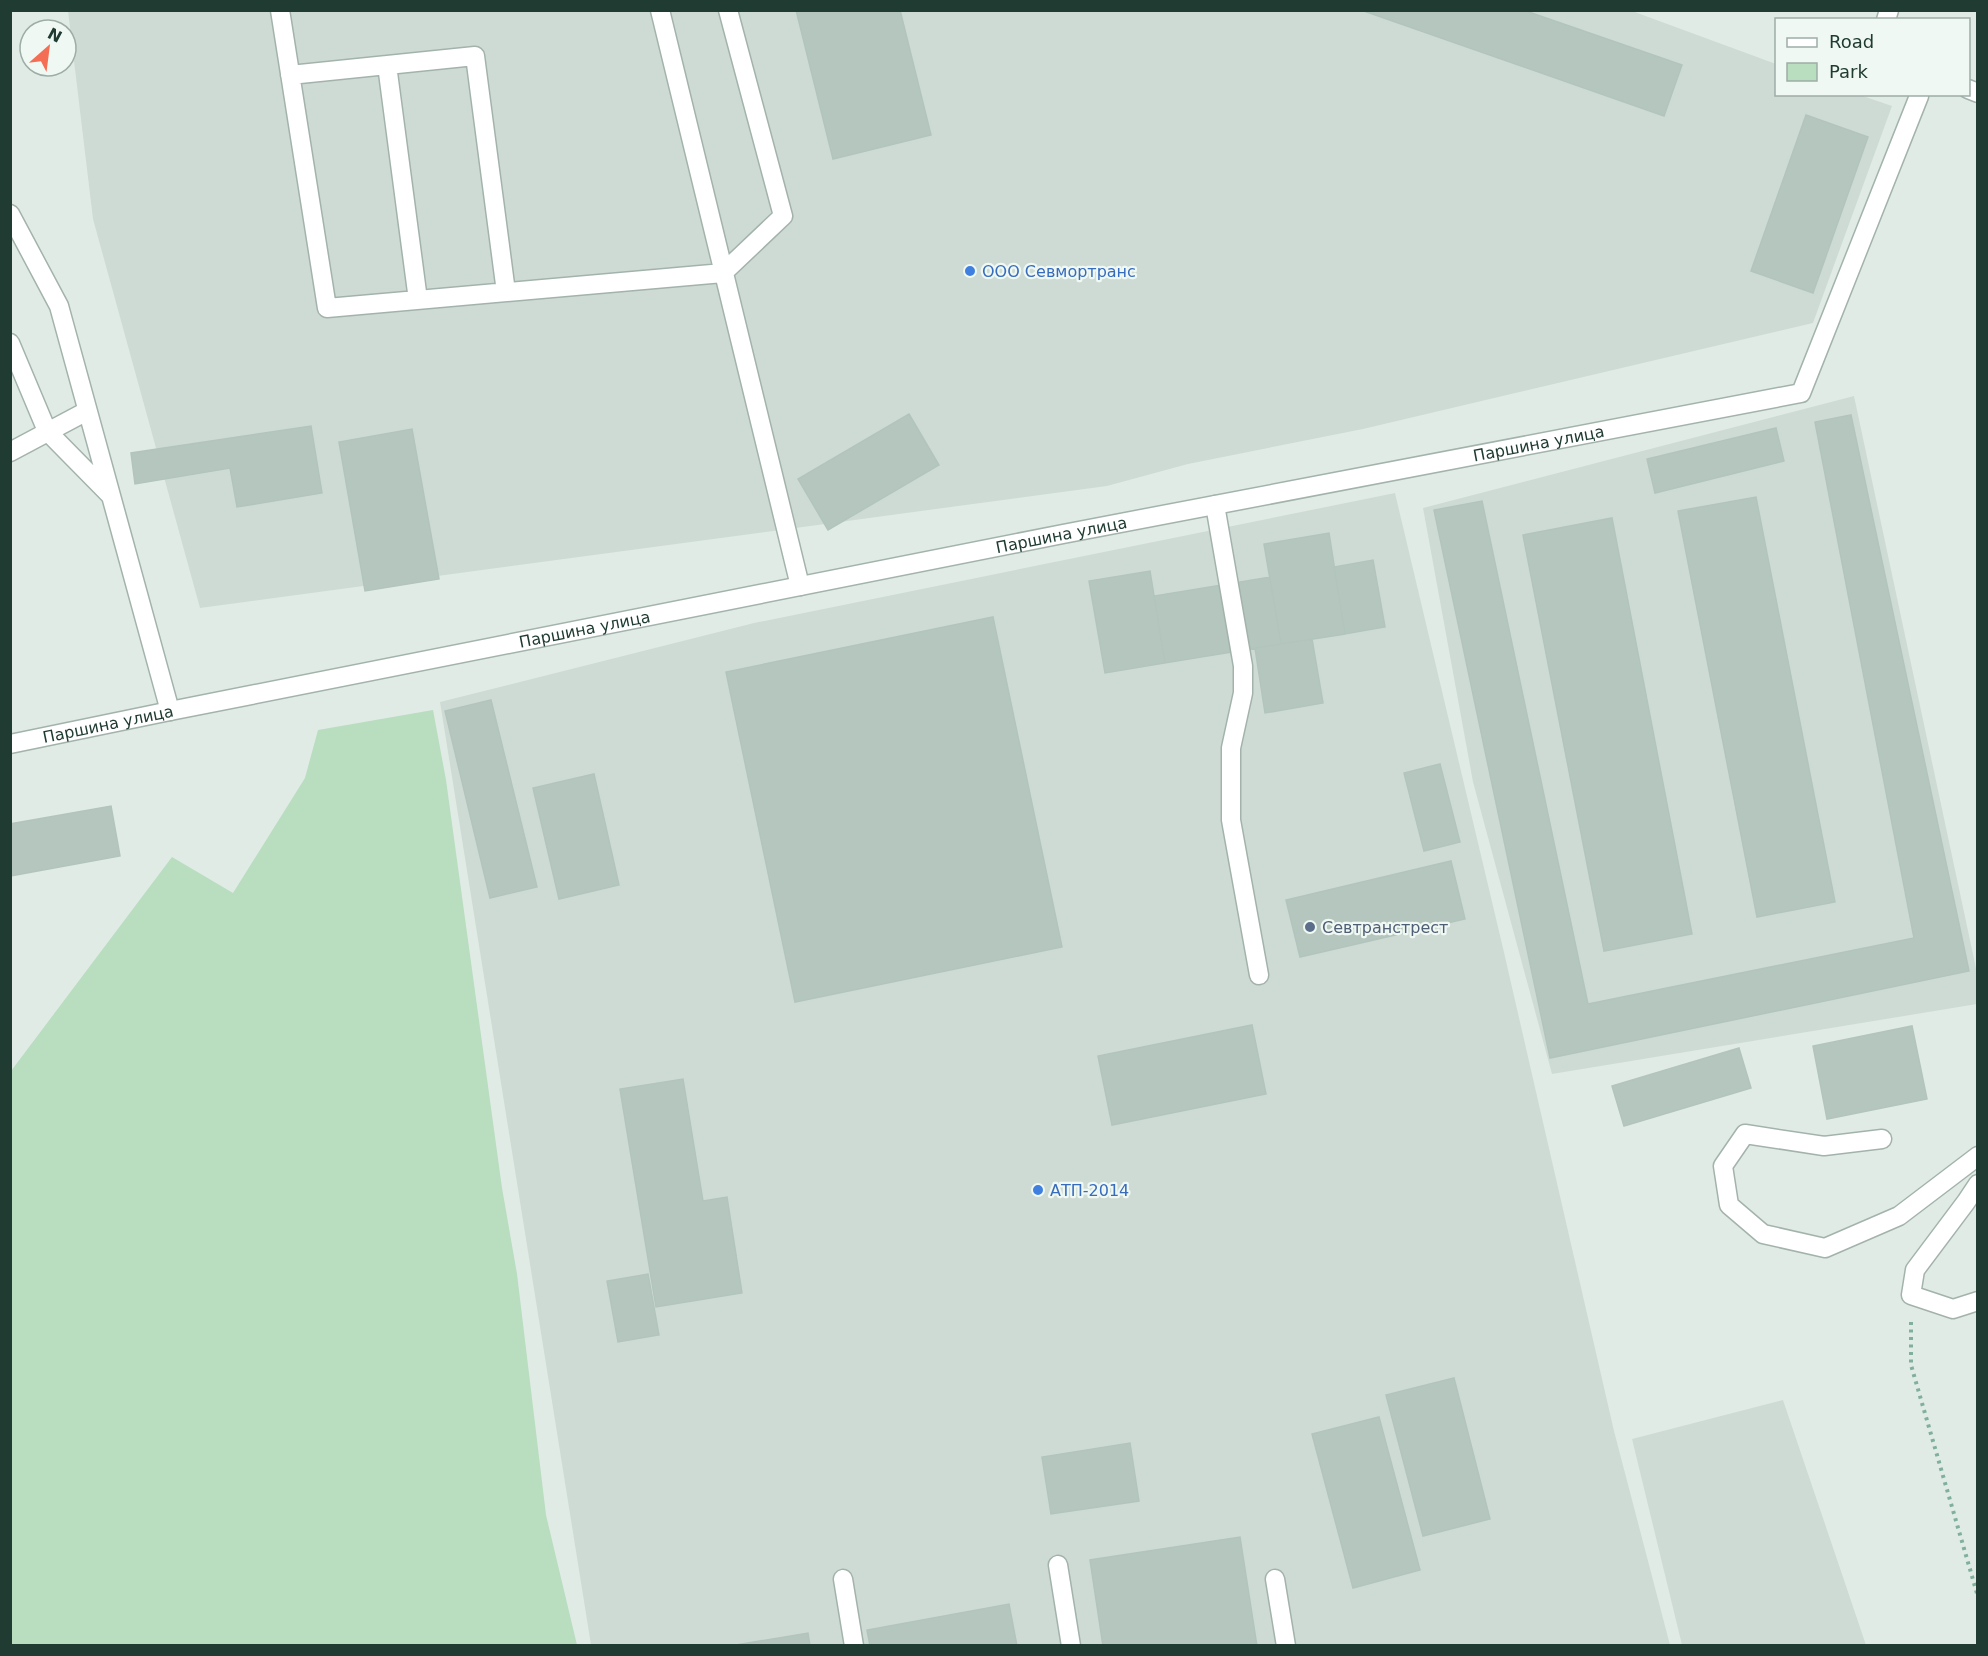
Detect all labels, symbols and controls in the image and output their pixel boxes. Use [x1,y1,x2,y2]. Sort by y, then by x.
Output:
north arrow [18,18,78,78]
legend [1775,18,1970,96]
text: N [44,24,65,47]
text: Road [1829,31,1874,52]
text: Park [1829,61,1868,82]
place label: ООО Севмортранс [982,262,1136,281]
marker: ООО Севмортранс [963,264,977,278]
street label: Паршина улица [1471,421,1606,465]
street label: Паршина улица [994,512,1129,557]
street label: Паршина улица [517,607,652,651]
street label: Паршина улица [41,701,175,747]
place label: Севтранстрест [1322,918,1448,937]
marker: Севтранстрест [1303,920,1317,934]
place label: АТП-2014 [1050,1181,1129,1200]
marker: АТП-2014 [1031,1183,1045,1197]

